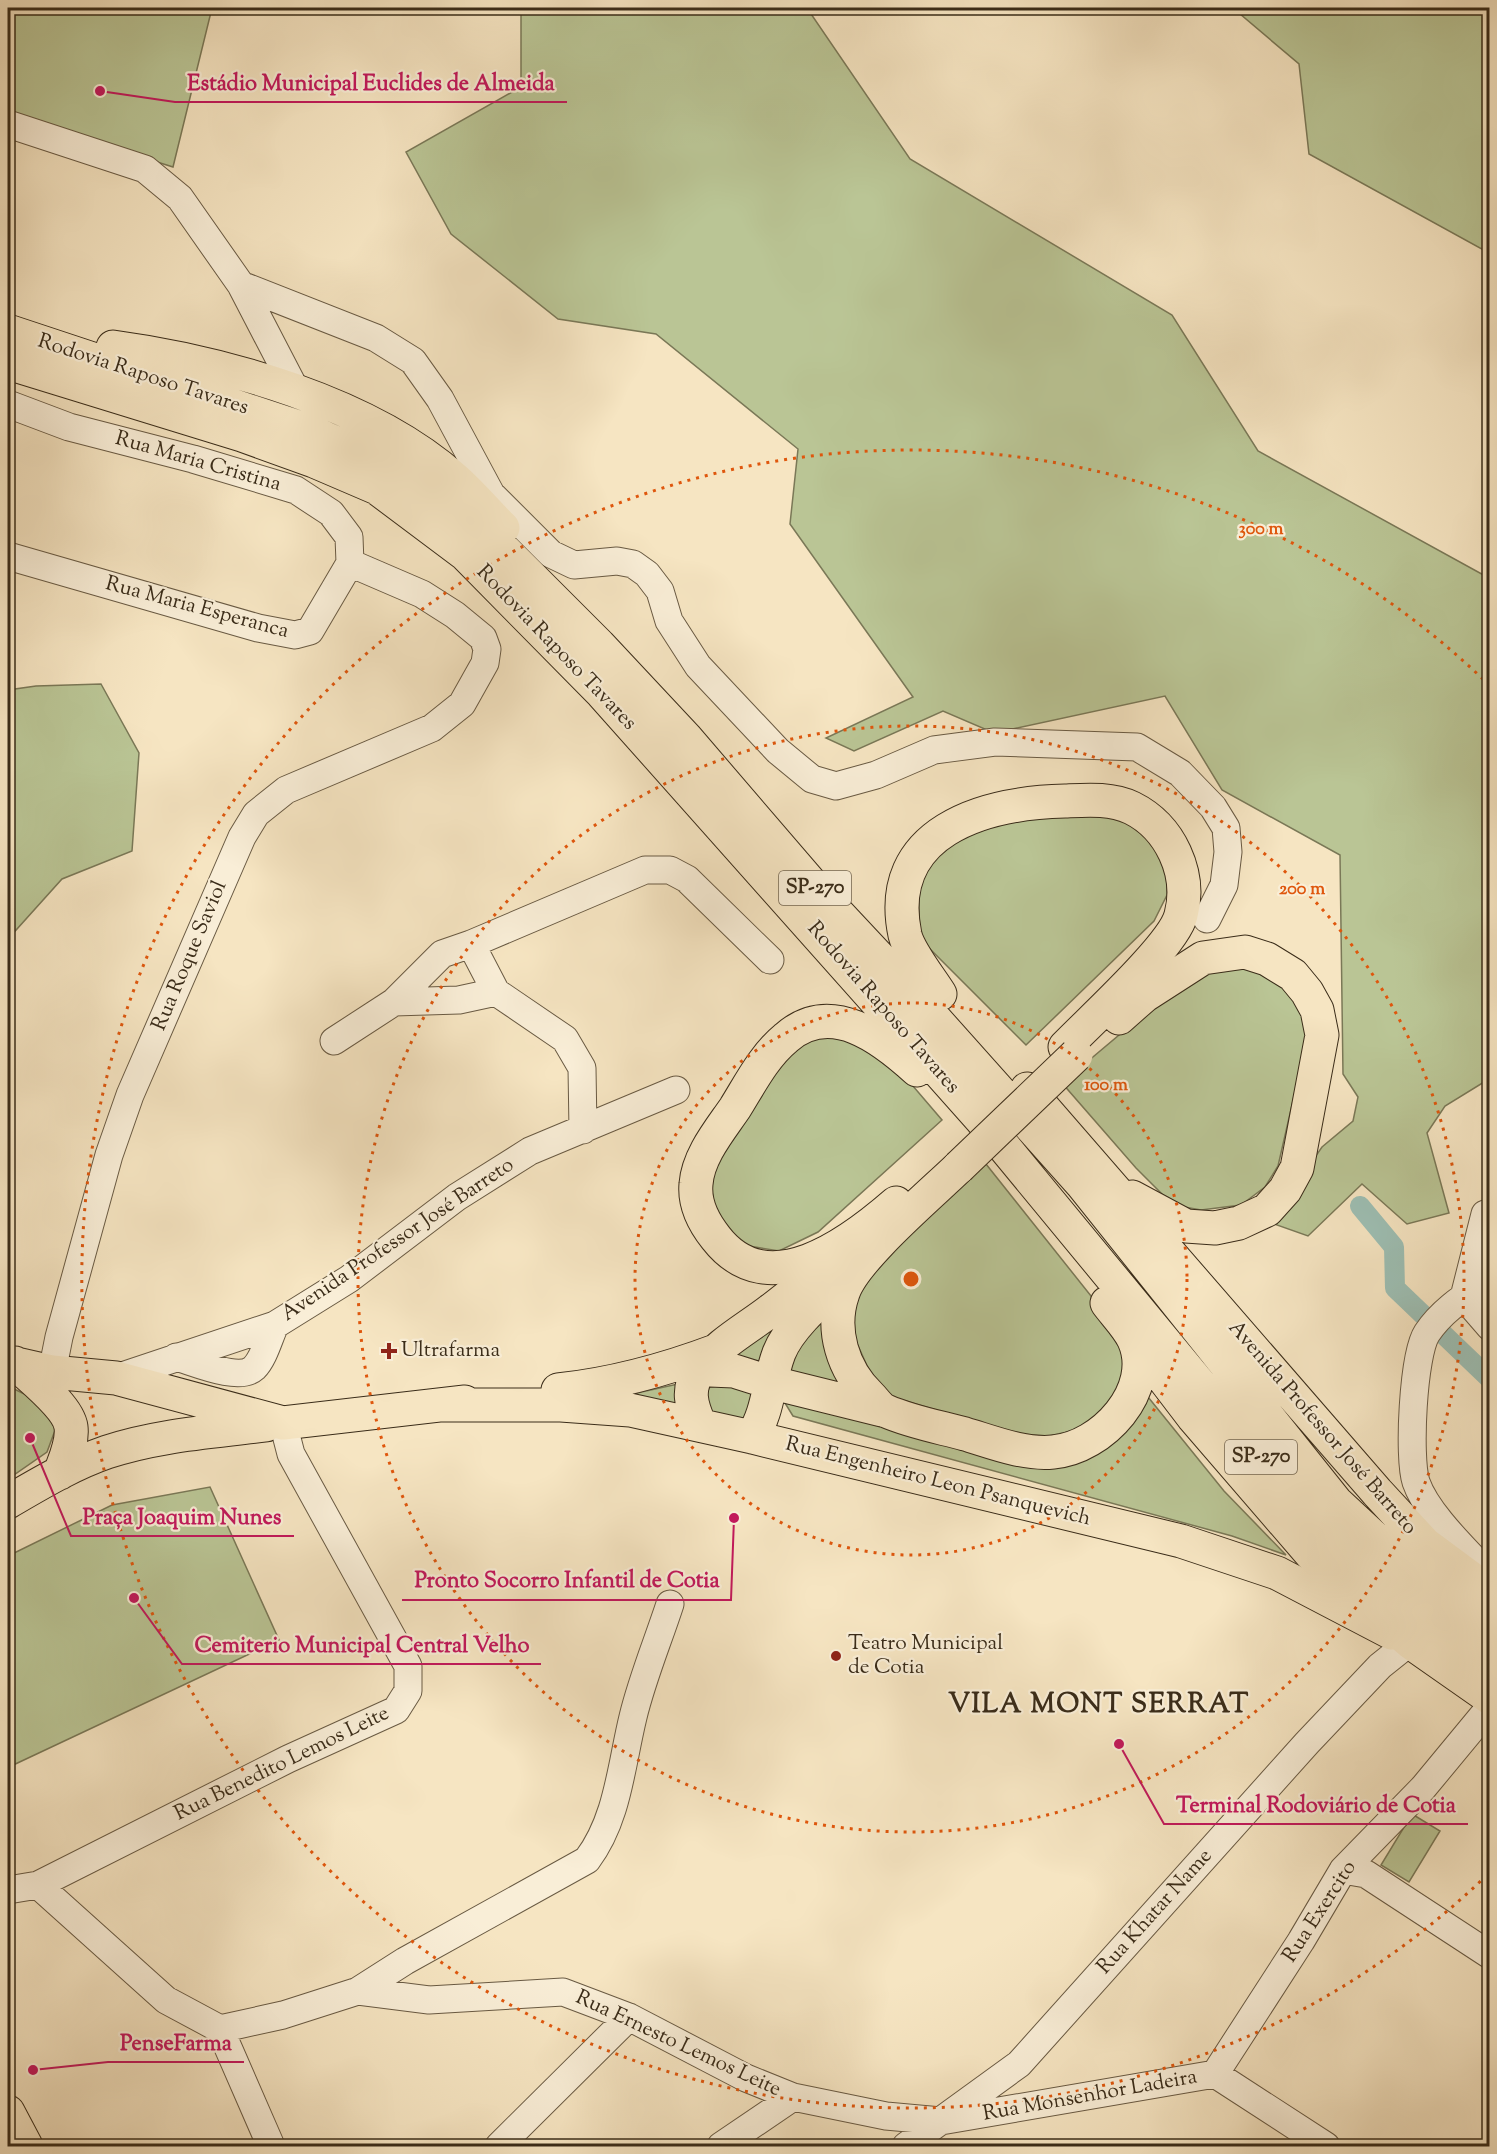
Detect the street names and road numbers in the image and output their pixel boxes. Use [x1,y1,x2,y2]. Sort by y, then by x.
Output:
street label: Rodovia Raposo Tavares [34,327,252,423]
street label: Rua Maria Cristina [112,424,285,500]
street label: Rodovia Raposo Tavares [469,558,643,738]
street label: Rua Maria Esperanca [102,569,292,647]
road number: SP-270 [779,871,851,905]
street label: Rua Roque Saviol [145,876,235,1036]
street label: Rodovia Raposo Tavares [799,915,967,1101]
street label: Avenida Professor José Barreto [276,1151,520,1329]
street label: Avenida Professor José Barreto [1220,1314,1424,1542]
street label: Rua Engenheiro Leon Psanquevich [782,1429,1094,1535]
road number: SP-270 [1225,1440,1297,1474]
street label: Rua Benedito Lemos Leite [170,1699,394,1829]
street label: Rua Khatar Name [1090,1843,1220,1981]
street label: Rua Exercito [1276,1855,1364,1969]
street label: Rua Ernesto Lemos Leite [570,1983,786,2105]
street label: Rua Monsenhor Ladeira [981,2062,1200,2130]

